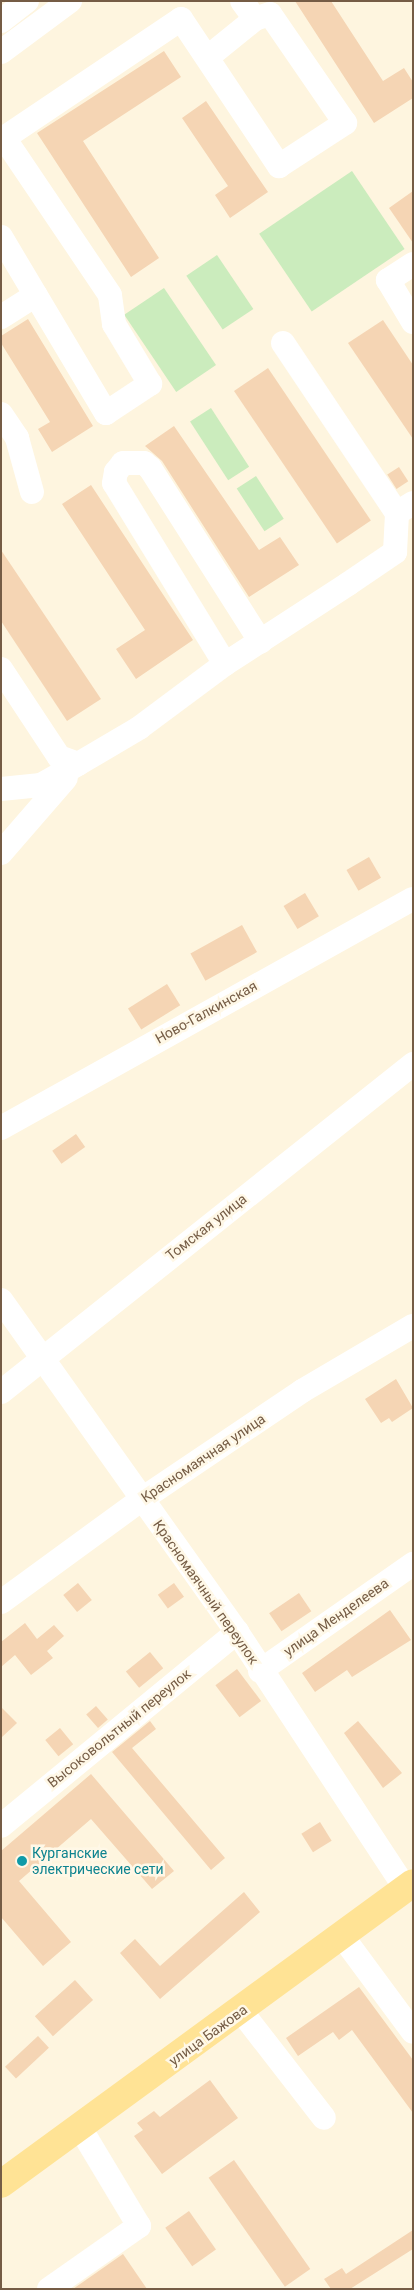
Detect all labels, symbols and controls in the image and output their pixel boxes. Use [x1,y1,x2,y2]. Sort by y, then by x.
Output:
street label: Ново-Галкинская [152,977,260,1047]
street label: Томская улица [162,1190,250,1264]
street label: Красномаячная улица [138,1410,268,1506]
street label: Красномаячный переулок [150,1517,262,1667]
street label: улица Менделеева [280,1575,392,1659]
street label: Высоковольтный переулок [44,1665,194,1791]
place label: Курганские электрические сети [32,1845,164,1878]
marker: Курганские электрические сети [16,1855,28,1867]
street label: улица Бажова [166,2001,250,2069]

